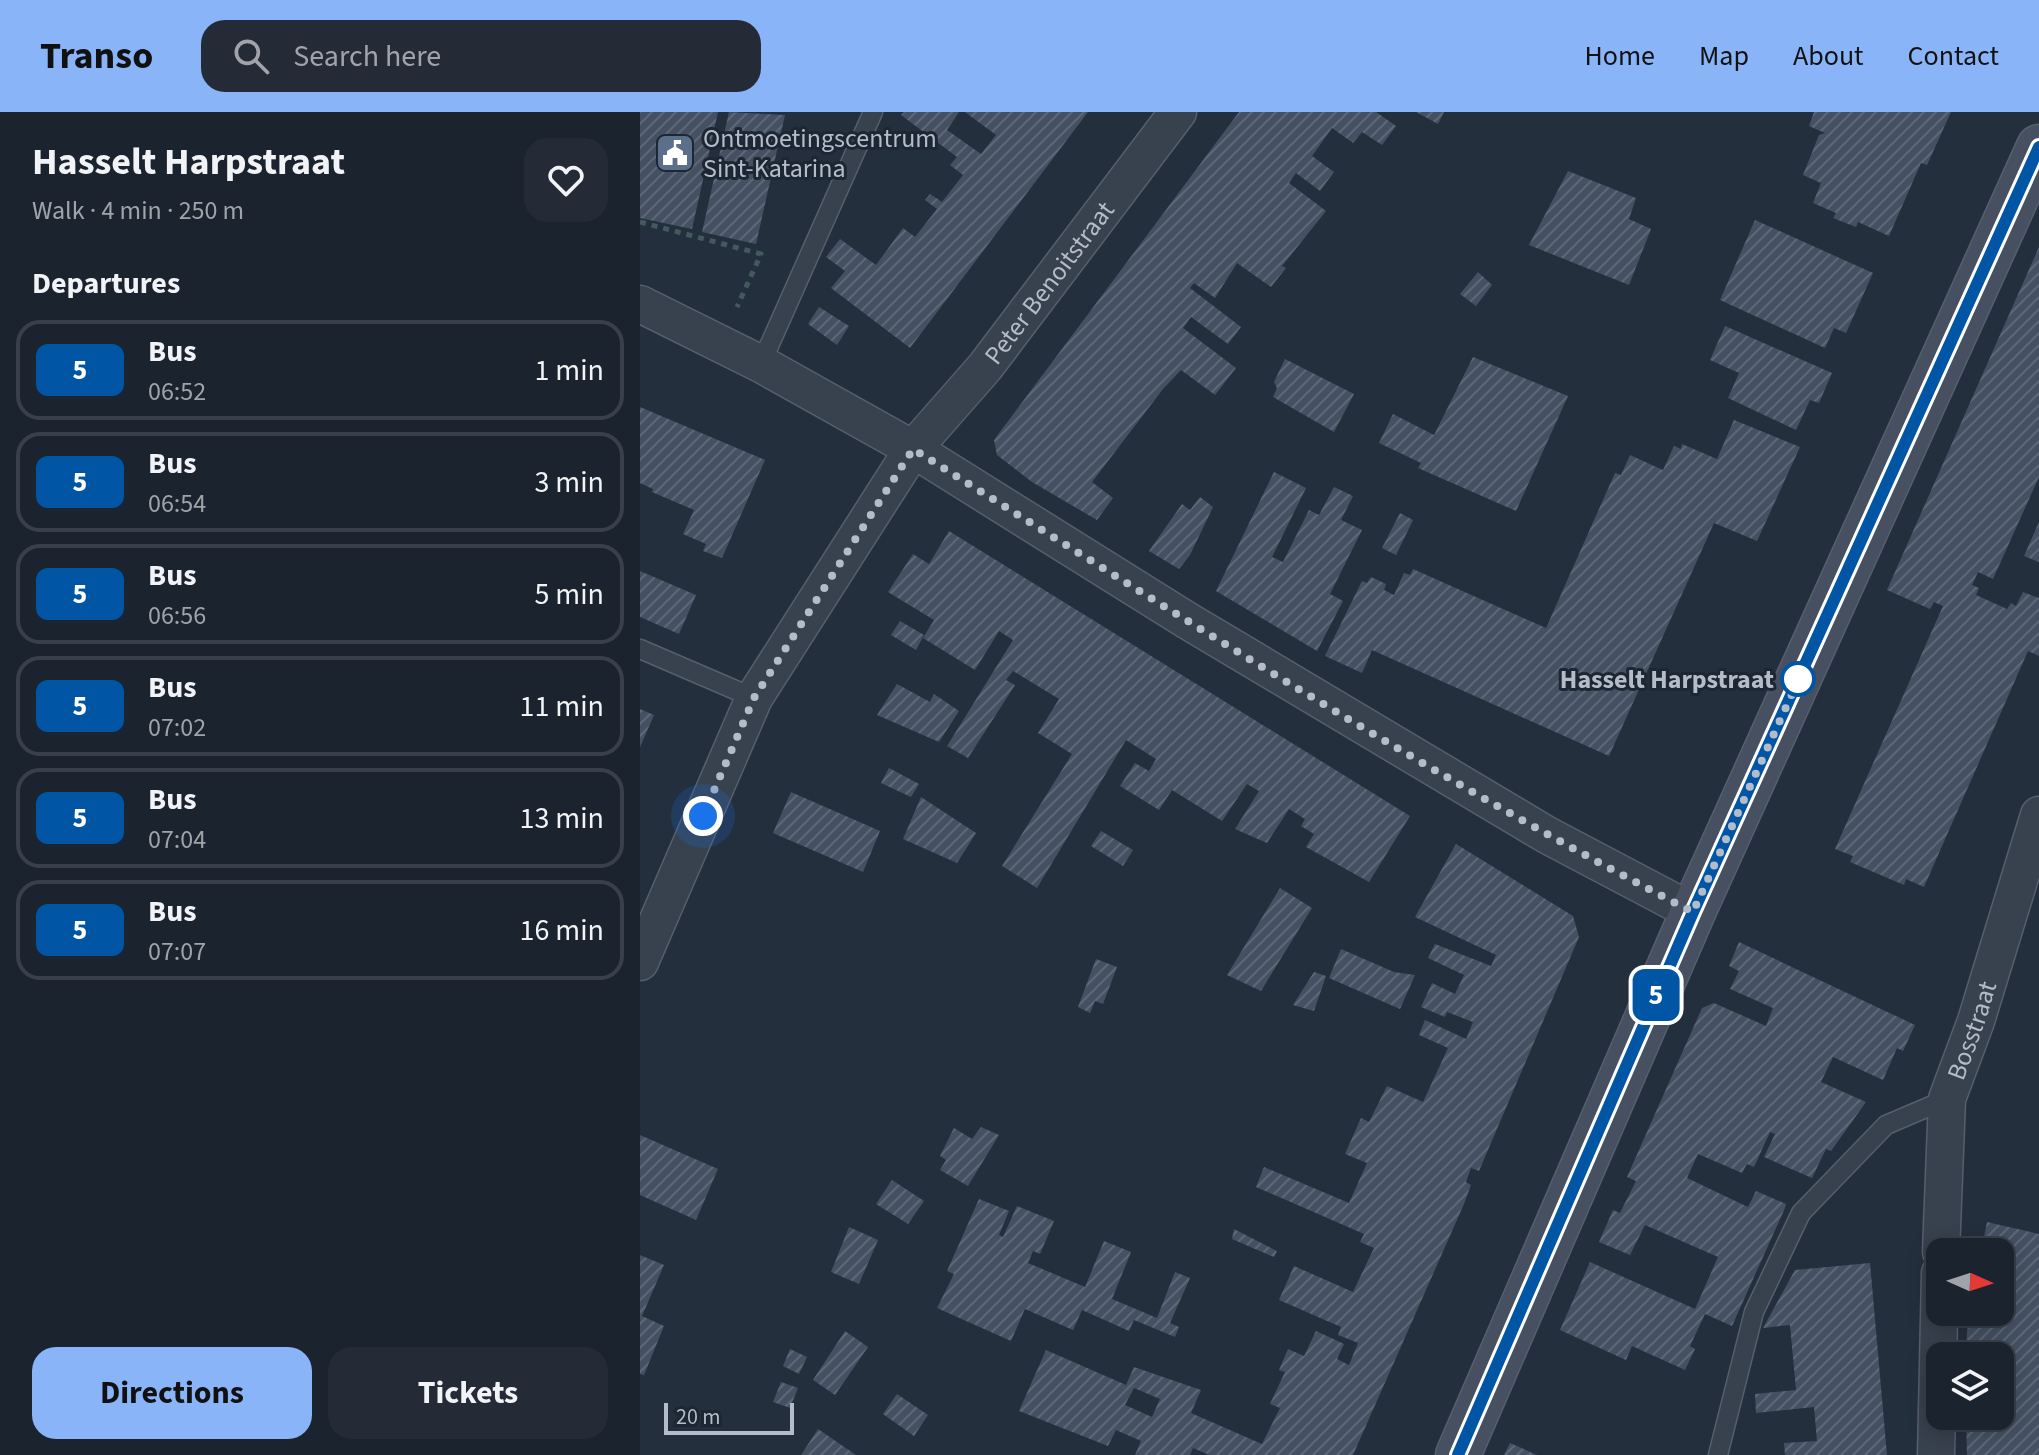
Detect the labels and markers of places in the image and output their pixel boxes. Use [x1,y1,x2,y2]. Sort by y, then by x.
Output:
place label: Ontmoetingscentrum Sint-Katarina [703,120,937,187]
public building icon: Ontmoetingscentrum Sint-Katarina [654,132,696,174]
place label: Hasselt Harpstraat [1560,661,1774,698]
marker: Hasselt Harpstraat [1781,662,1815,696]

